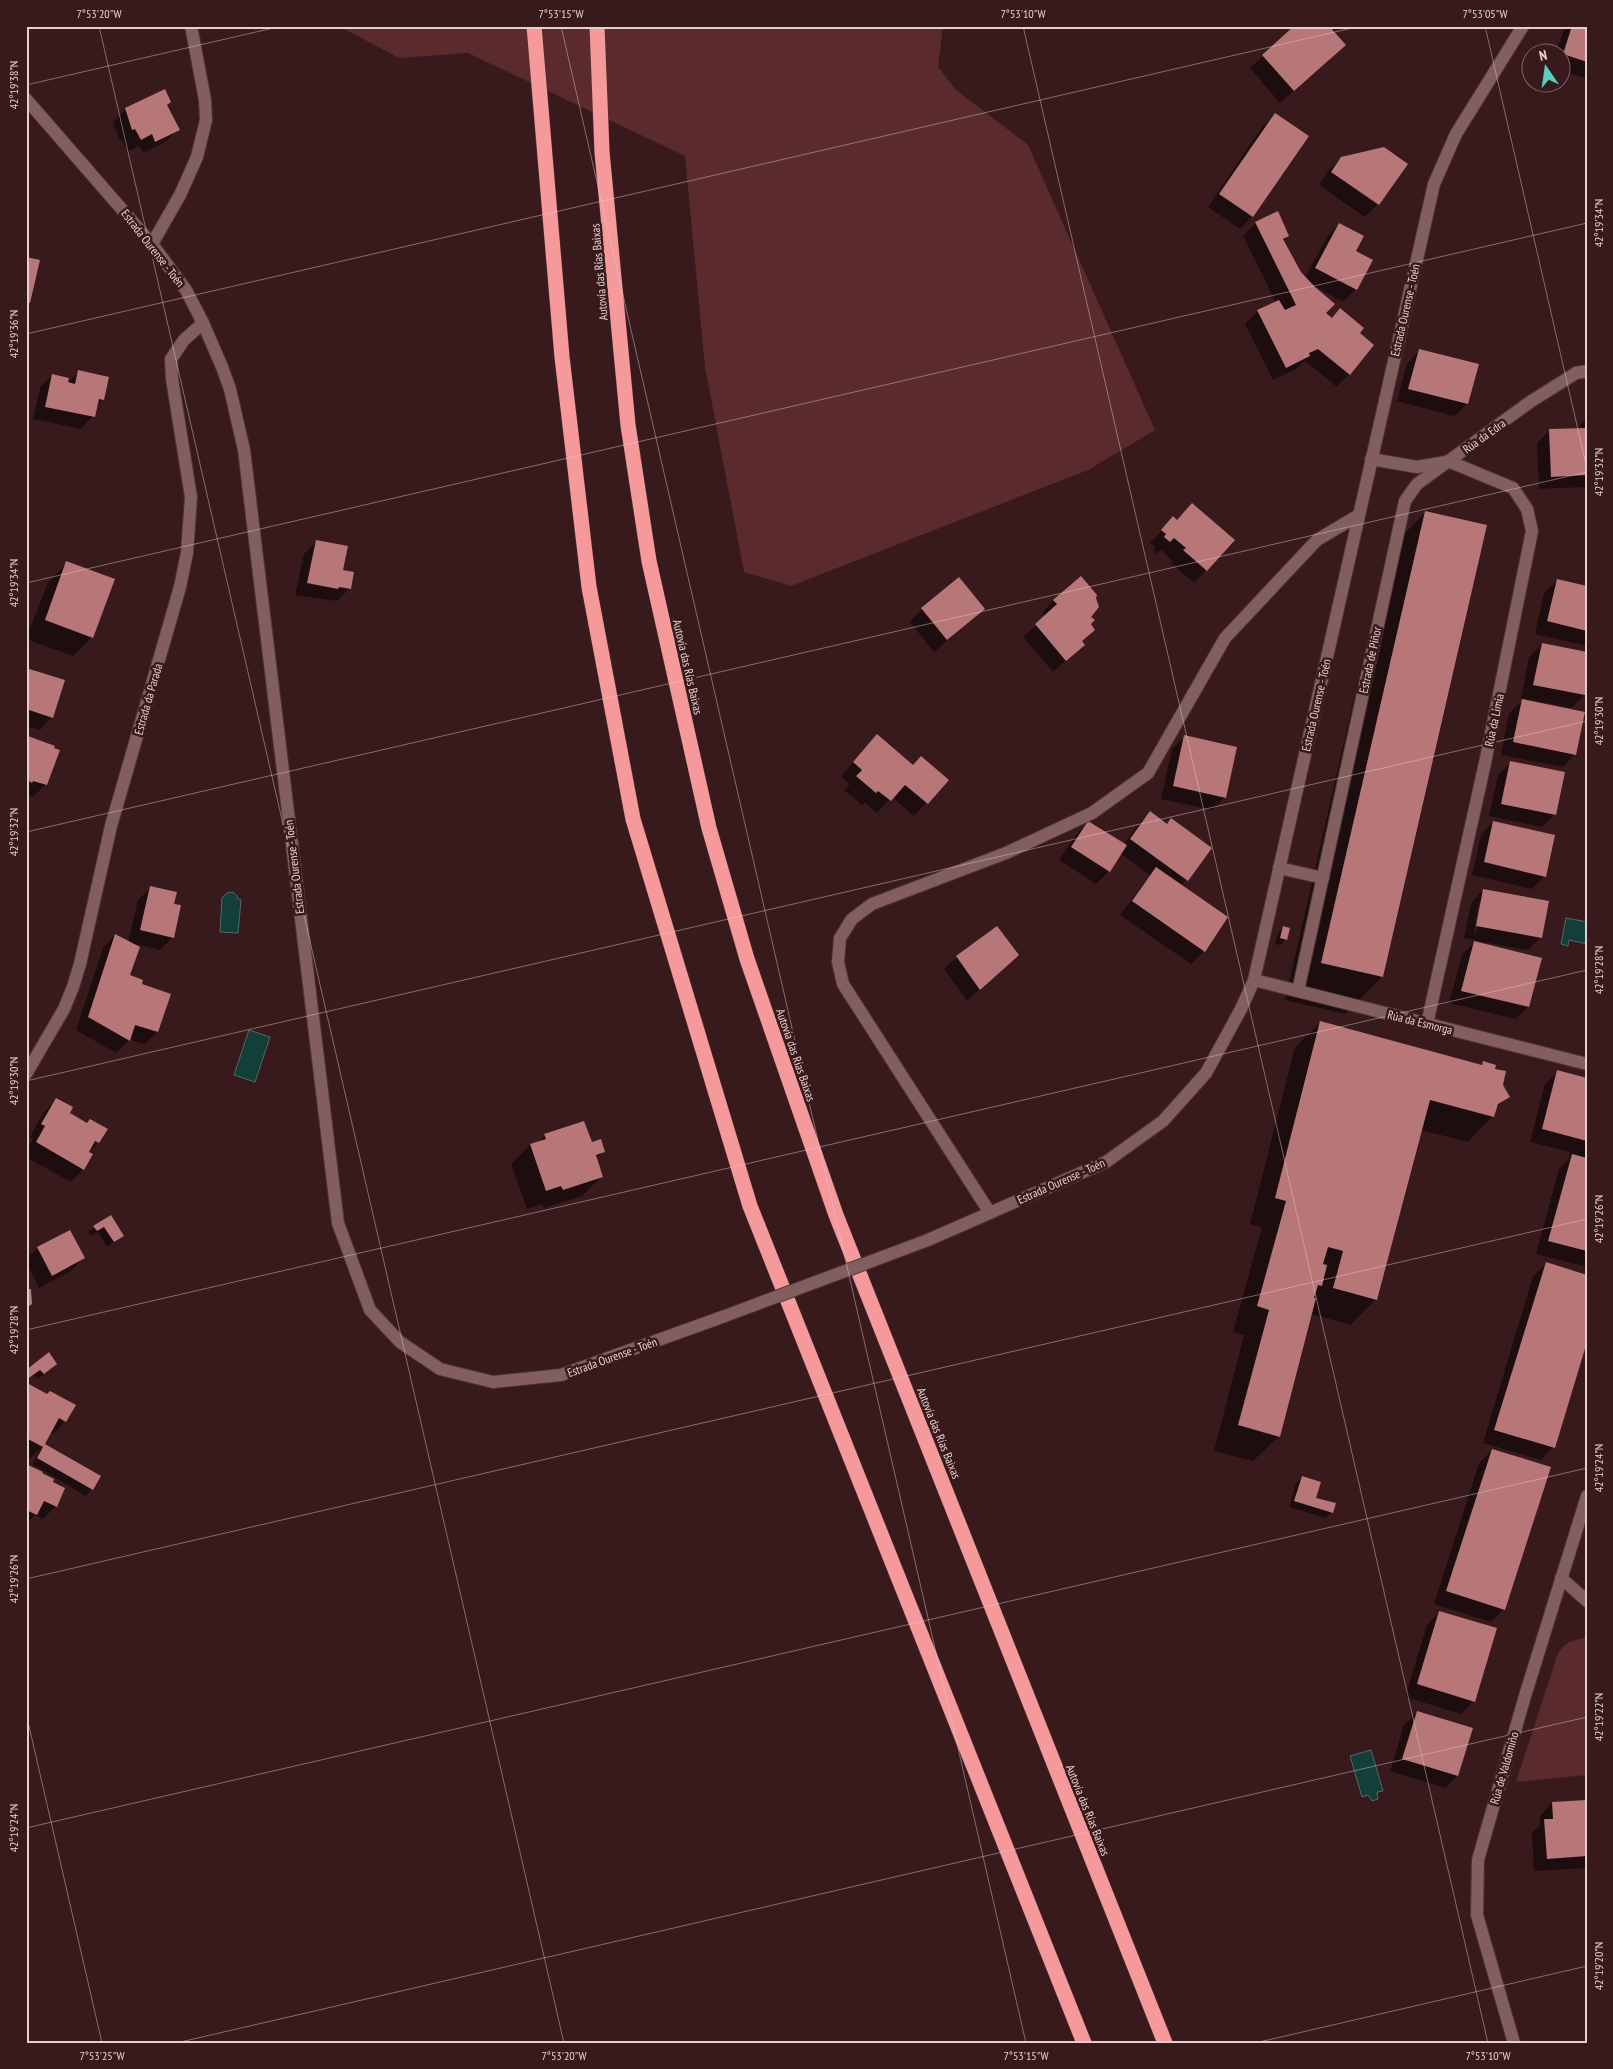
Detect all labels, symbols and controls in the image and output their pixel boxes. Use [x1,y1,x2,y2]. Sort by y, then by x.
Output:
text: 7°53'20"W [76,6,122,21]
text: 7°53'15"W [538,6,584,21]
text: 7°53'10"W [1000,6,1046,21]
text: 7°53'05"W [1462,6,1508,21]
north arrow [1520,42,1570,92]
text: N [1537,46,1549,65]
text: 42°19'38"N [6,61,21,109]
text: 42°19'34"N [1591,199,1606,247]
street label: Estrada Ourense - Toén [118,206,188,290]
street label: Autovía das Rías Baixas [587,223,611,321]
street label: Estrada Ourense - Toén [1387,262,1423,358]
text: 42°19'36"N [6,310,21,358]
street label: Rúa da Edra [1460,415,1509,457]
text: 42°19'32"N [1591,448,1606,496]
text: 42°19'34"N [6,559,21,607]
street label: Autovía das Rías Baixas [670,618,706,716]
street label: Estrada de Piñor [1356,625,1385,695]
street label: Estrada Ourense - Toén [1298,657,1334,753]
street label: Estrada da Parada [131,661,165,736]
street label: Rúa da Limia [1481,692,1507,748]
text: 42°19'30"N [1591,697,1606,745]
text: 42°19'32"N [6,808,21,856]
street label: Estrada Ourense - Toén [281,819,307,915]
text: 42°19'28"N [1591,946,1606,994]
street label: Autovía das Rías Baixas [773,1007,819,1103]
street label: Rúa da Esmorga [1386,1007,1454,1037]
text: 42°19'30"N [6,1057,21,1105]
street label: Estrada Ourense - Toén [1015,1155,1107,1207]
text: 42°19'26"N [1591,1195,1606,1243]
text: 42°19'28"N [6,1306,21,1354]
street label: Estrada Ourense - Toén [565,1334,659,1380]
street label: Autovía das Rías Baixas [914,1385,964,1481]
text: 42°19'24"N [1591,1444,1606,1492]
text: 42°19'26"N [6,1555,21,1603]
text: 42°19'22"N [1591,1693,1606,1741]
street label: Rúa de Valdomiño [1487,1730,1521,1806]
street label: Autovía das Rías Baixas [1063,1762,1113,1858]
text: 42°19'24"N [6,1804,21,1852]
text: 42°19'20"N [1591,1942,1606,1990]
text: 7°53'25"W [79,2048,125,2063]
text: 7°53'20"W [541,2048,587,2063]
text: 7°53'15"W [1003,2048,1049,2063]
text: 7°53'10"W [1465,2048,1511,2063]

